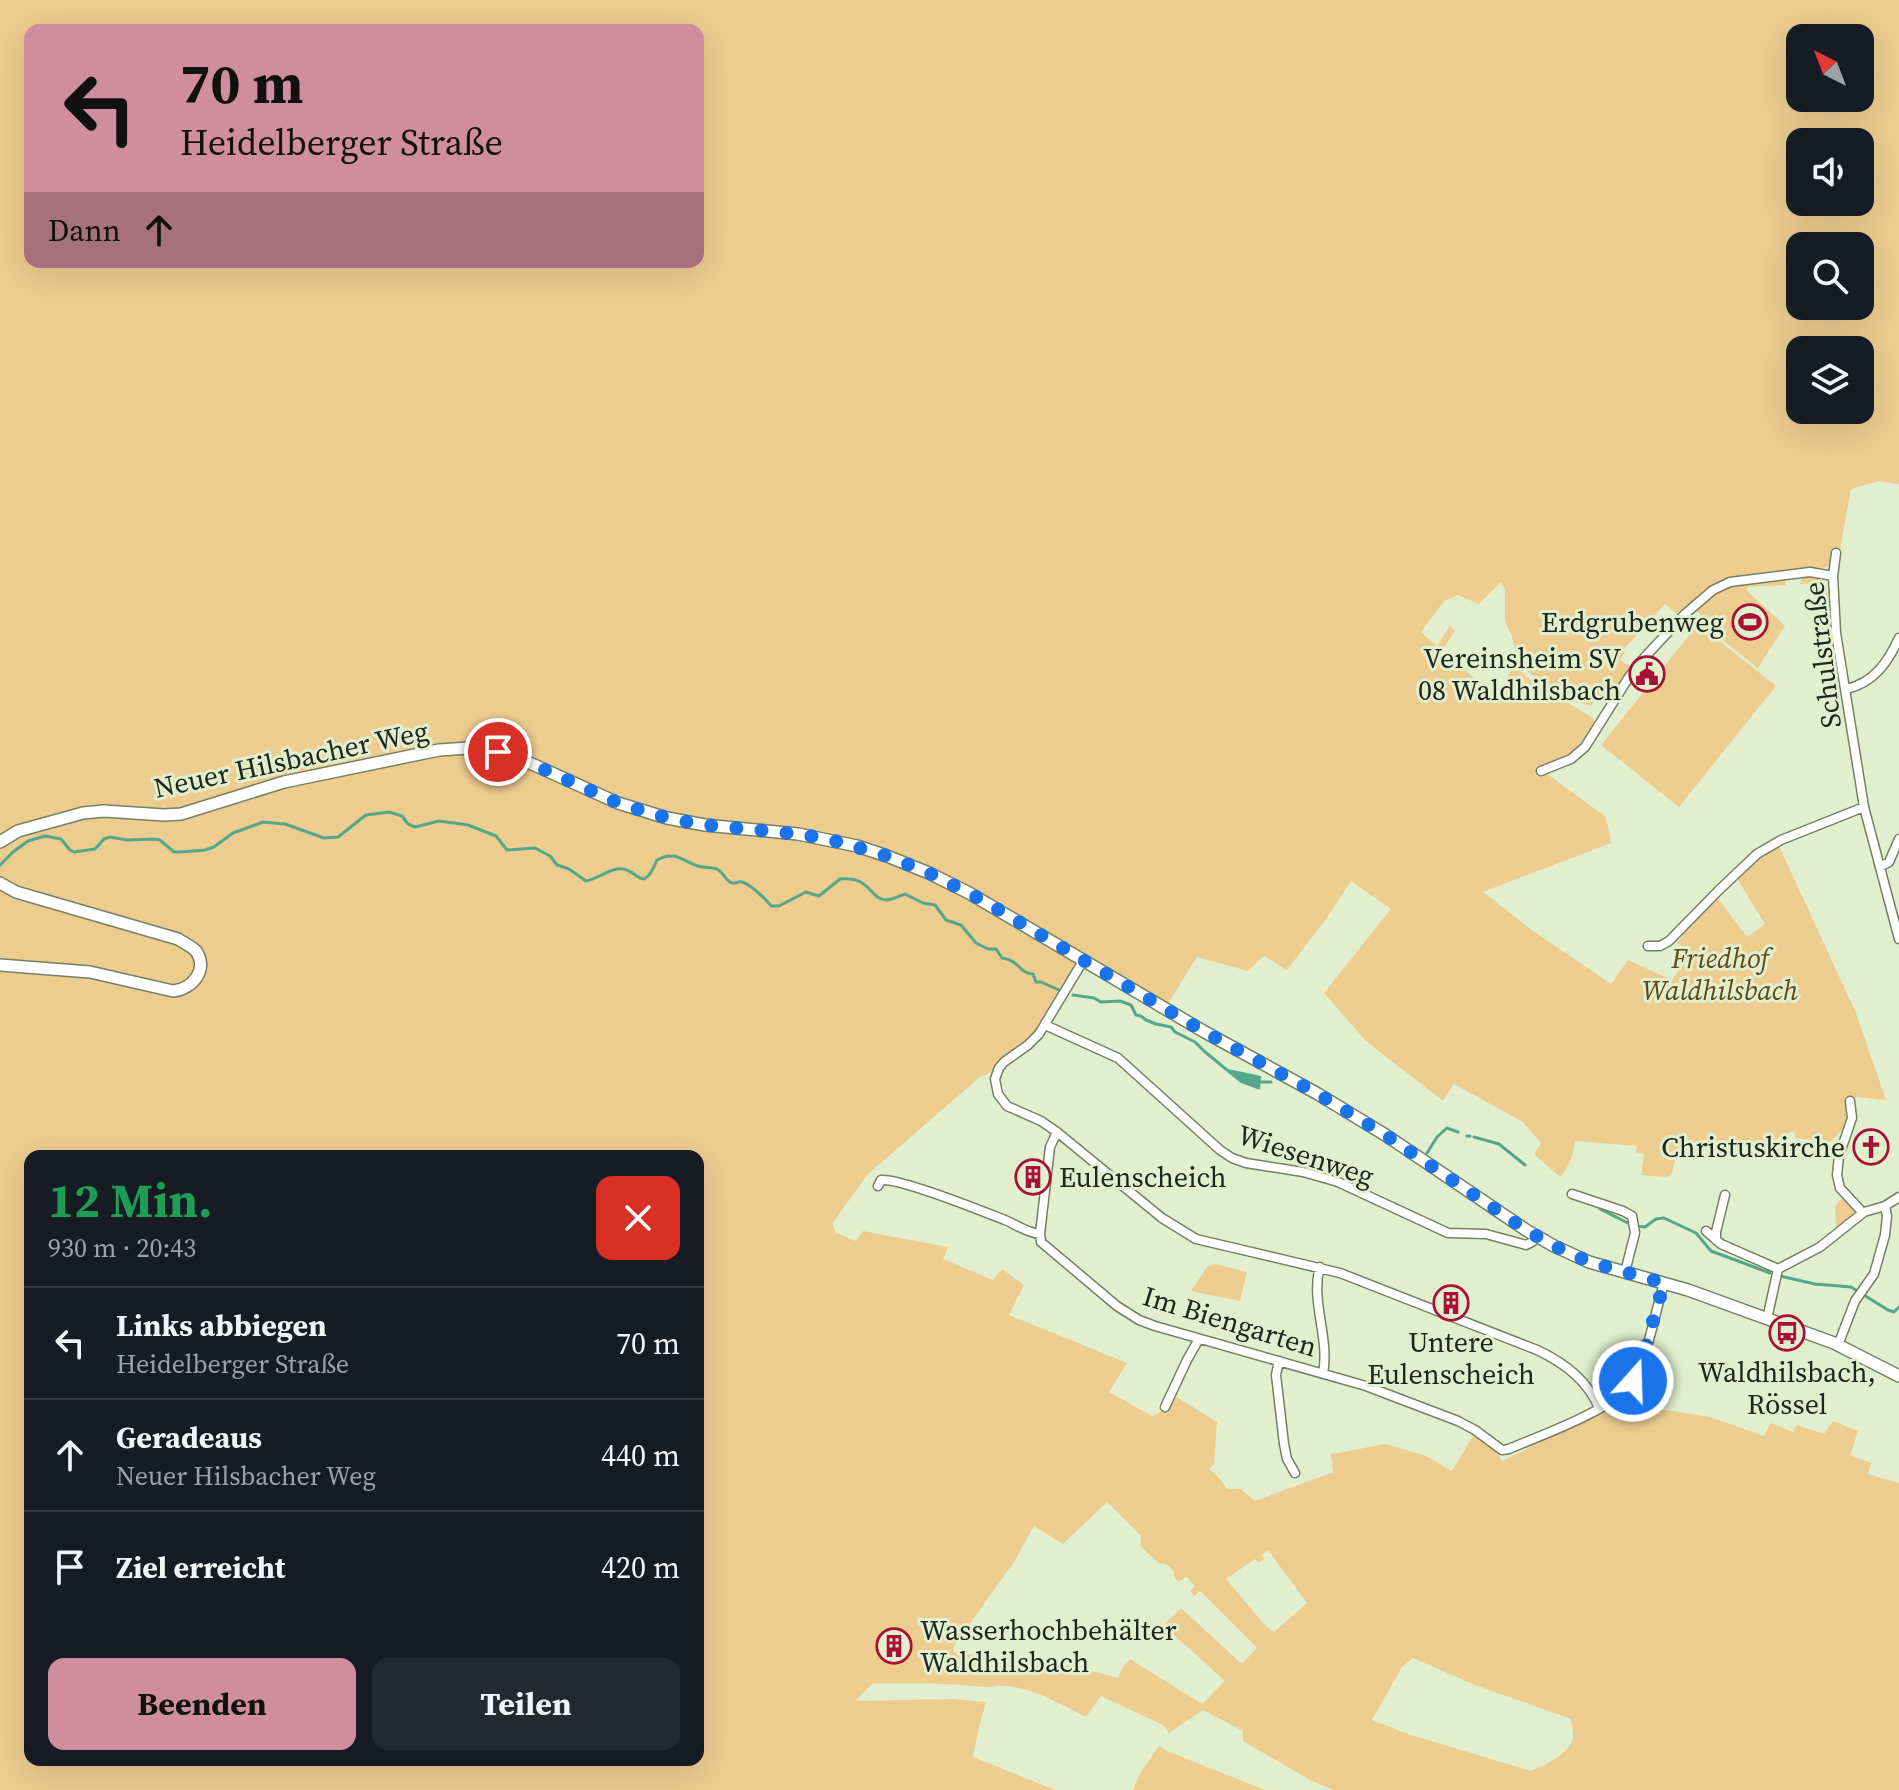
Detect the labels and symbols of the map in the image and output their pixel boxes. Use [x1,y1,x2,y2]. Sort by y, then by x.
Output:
north arrow [1786,24,1874,112]
street label: Schulstraße [1794,580,1850,730]
place label: Erdgrubenweg [1541,603,1724,641]
sports icon: Erdgrubenweg [1731,603,1769,641]
place label: Vereinsheim SV 08 Waldhilsbach [1418,639,1621,709]
public building icon: Vereinsheim SV 08 Waldhilsbach [1628,655,1666,693]
street label: Neuer Hilsbacher Weg [150,711,432,807]
pin [464,718,532,786]
park label: Friedhof Waldhilsbach [1642,939,1798,1009]
street label: Wiesenweg [1233,1115,1379,1195]
place label: Christuskirche [1661,1128,1845,1166]
church icon: Christuskirche [1852,1128,1890,1166]
building icon: Eulenscheich [1014,1158,1052,1196]
place label: Eulenscheich [1059,1158,1227,1196]
street label: Im Biengarten [1138,1276,1322,1366]
building icon: Untere Eulenscheich [1432,1284,1470,1322]
bus stop icon: Waldhilsbach, Rössel [1768,1314,1806,1352]
place label: Untere Eulenscheich [1367,1323,1535,1393]
position arrow [1591,1339,1675,1423]
place label: Waldhilsbach, Rössel [1698,1353,1876,1423]
place label: Wasserhochbehälter Waldhilsbach [920,1611,1177,1681]
building icon: Wasserhochbehälter Waldhilsbach [875,1627,913,1665]

